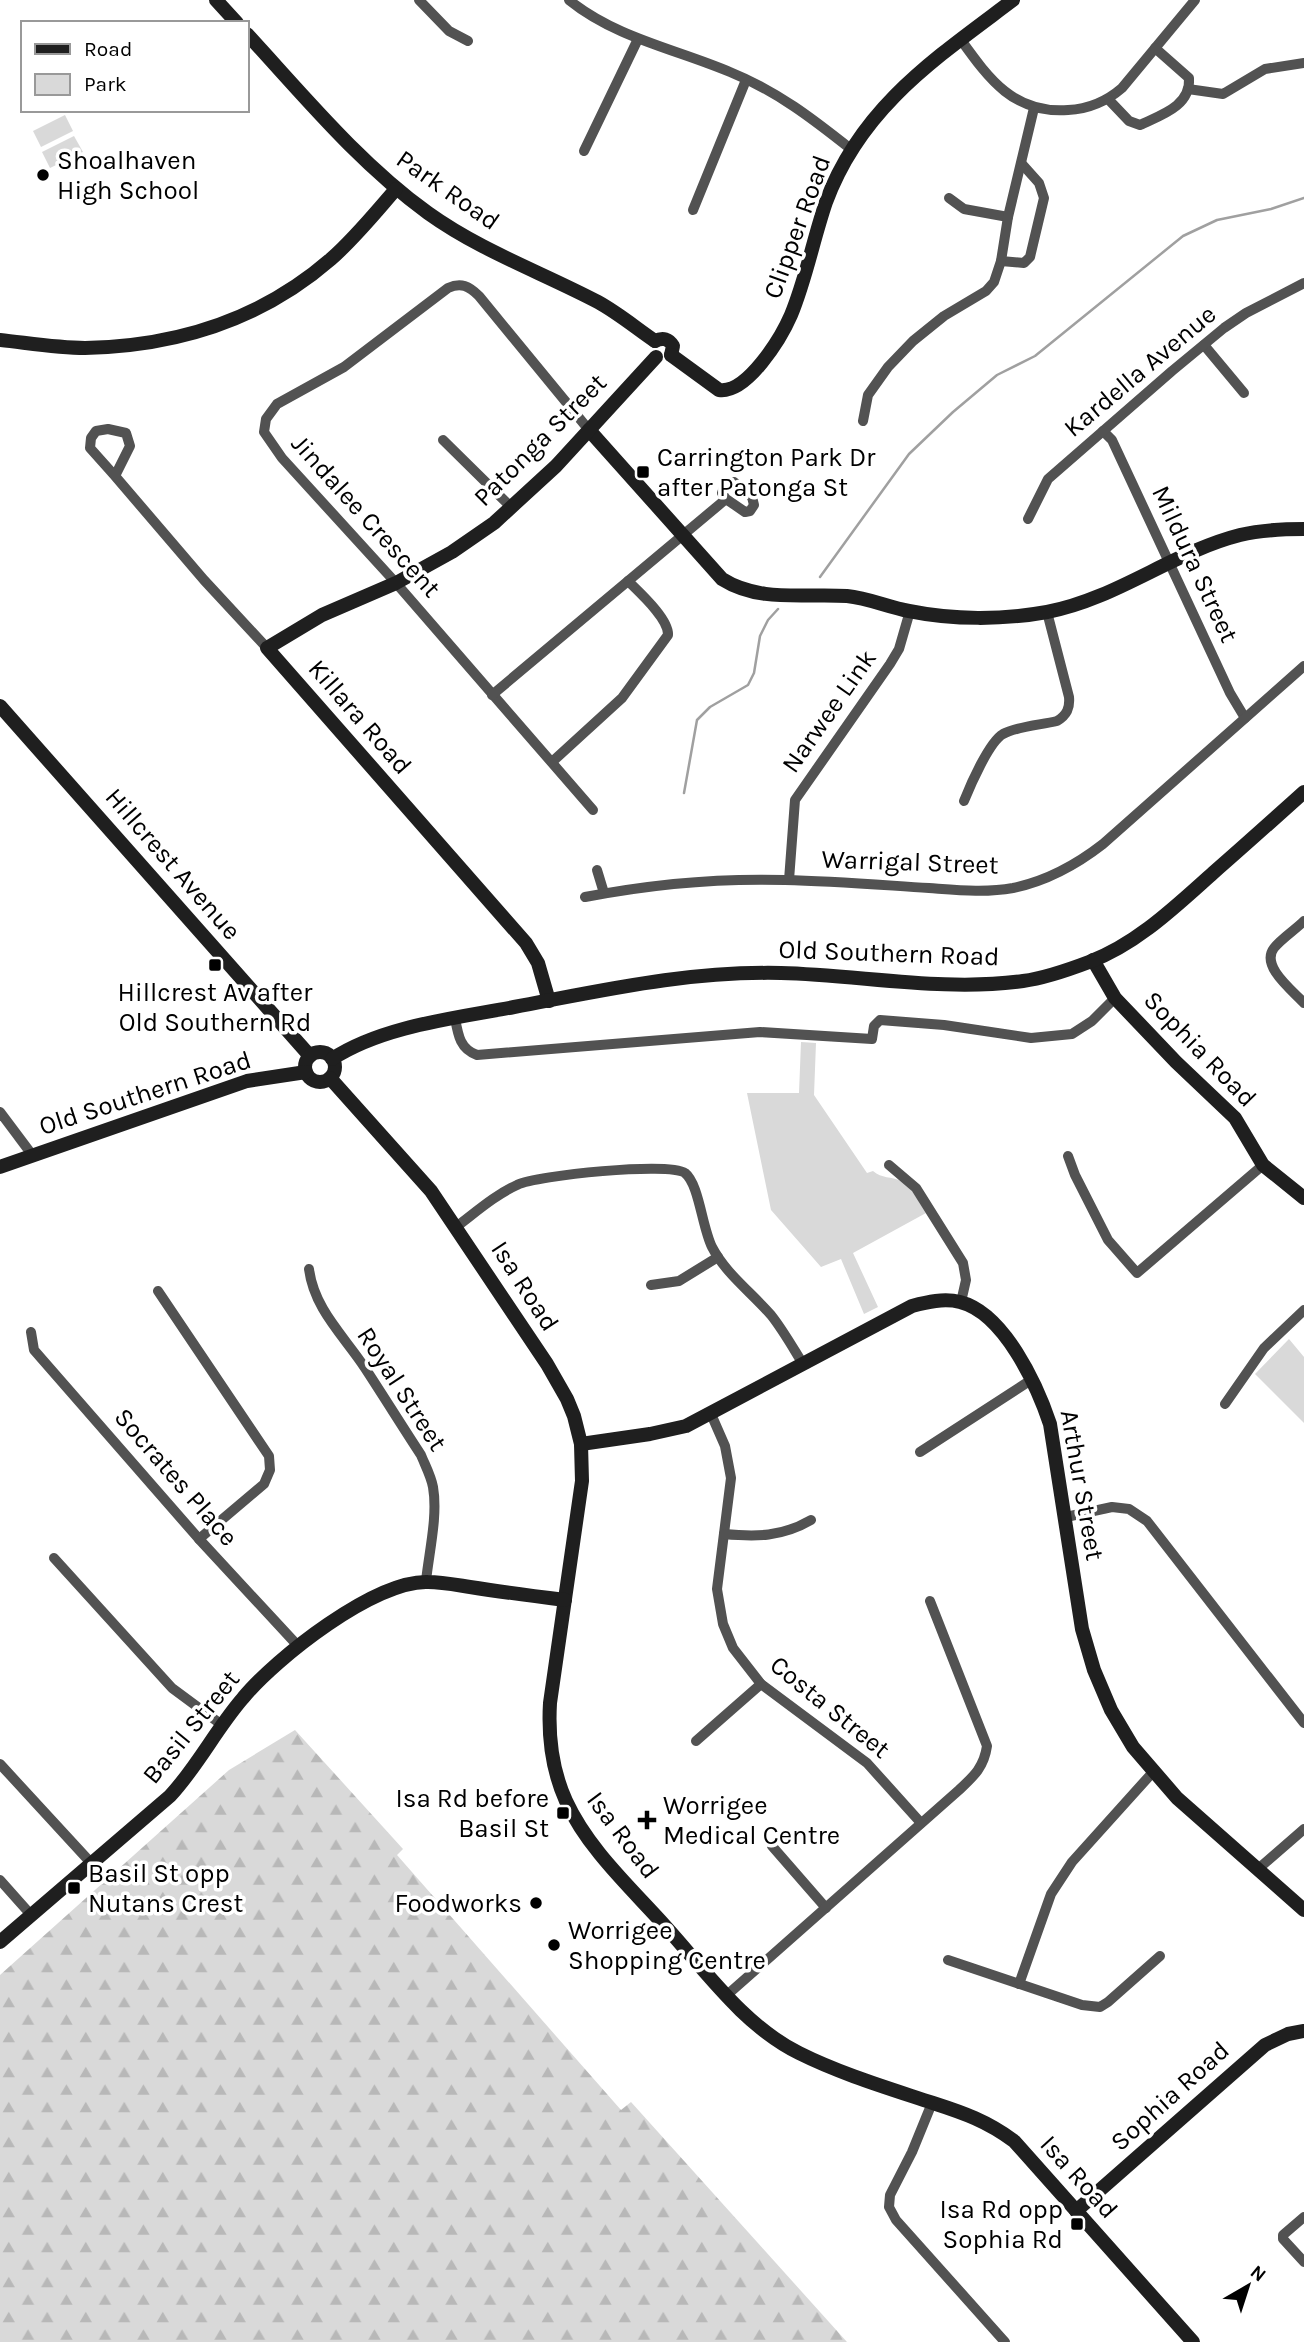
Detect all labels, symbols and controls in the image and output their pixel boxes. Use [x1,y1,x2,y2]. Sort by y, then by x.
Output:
legend [21,21,248,112]
text: Road [84,37,132,61]
text: Park [84,72,127,96]
street label: Park Road [390,143,506,237]
place label: Shoalhaven High School [57,145,199,206]
street label: Clipper Road [757,151,837,303]
marker: Shoalhaven High School [35,167,51,183]
street label: Kardella Avenue [1058,298,1222,444]
street label: Patonga Street [467,367,613,513]
street label: Jindalee Crescent [285,428,447,604]
place label: Carrington Park Dr after Patonga St [657,442,876,503]
marker: Carrington Park Dr after Patonga St [635,464,651,480]
street label: Mildura Street [1145,481,1245,648]
street label: Narwee Link [775,643,883,779]
street label: Killara Road [302,653,418,781]
street label: Hillcrest Avenue [99,782,247,946]
street label: Warrigal Street [821,843,999,881]
street label: Old Southern Road [778,934,1000,972]
marker: Hillcrest Av after Old Southern Rd [207,957,223,973]
place label: Hillcrest Av after Old Southern Rd [118,977,313,1038]
street label: Sophia Road [1137,985,1263,1113]
street label: Old Southern Road [35,1044,255,1142]
street label: Isa Road [484,1235,566,1337]
street label: Royal Street [350,1321,454,1457]
street label: Socrates Place [108,1402,244,1552]
street label: Arthur Street [1053,1407,1111,1563]
street label: Costa Street [764,1649,896,1765]
street label: Basil Street [136,1664,246,1790]
place label: Isa Rd before Basil St [395,1783,549,1844]
street label: Isa Road [580,1785,666,1885]
place label: Worrigee Medical Centre [663,1790,840,1851]
marker: Isa Rd before Basil St [555,1805,571,1821]
marker: Worrigee Medical Centre [637,1810,657,1830]
place label: Basil St opp Nutans Crest [88,1858,243,1919]
marker: Basil St opp Nutans Crest [66,1880,82,1896]
place label: Foodworks [395,1888,522,1919]
marker: Foodworks [528,1895,544,1911]
place label: Worrigee Shopping Centre [568,1915,766,1976]
marker: Worrigee Shopping Centre [546,1937,562,1953]
street label: Sophia Road [1104,2035,1236,2157]
street label: Isa Road [1034,2129,1124,2225]
place label: Isa Rd opp Sophia Rd [939,2194,1063,2255]
marker: Isa Rd opp Sophia Rd [1069,2216,1085,2232]
north arrow [1213,2251,1283,2321]
text: N [1246,2261,1270,2286]

